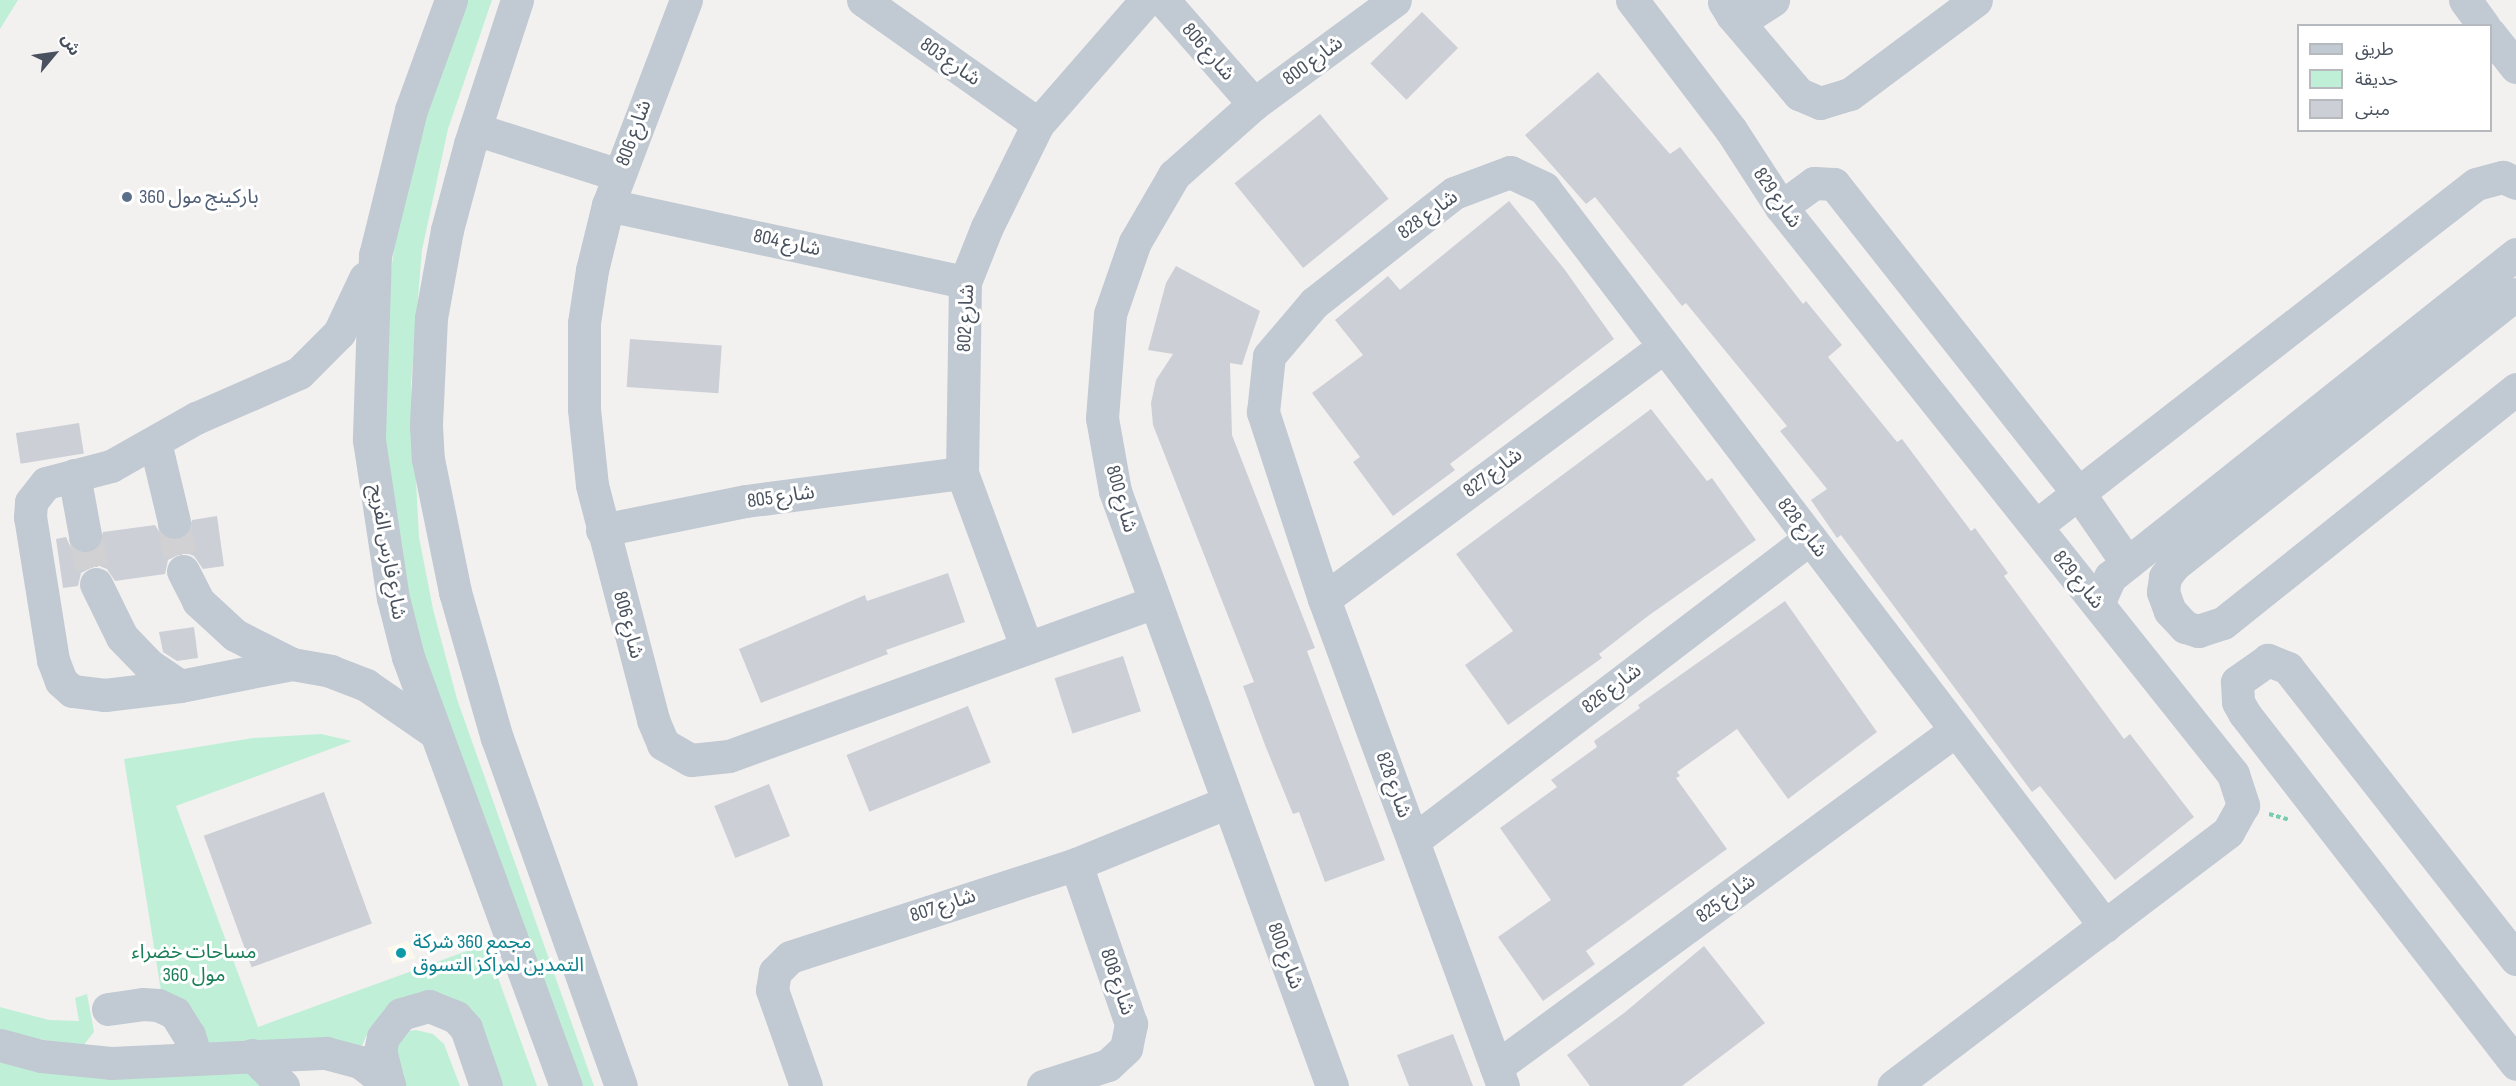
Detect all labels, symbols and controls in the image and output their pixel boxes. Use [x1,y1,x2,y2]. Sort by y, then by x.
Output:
street label: شارع 806 [1176,18,1240,86]
north arrow [24,24,84,84]
legend [2297,24,2492,132]
text: ش [57,31,84,59]
street label: شارع 800 [1278,31,1348,91]
street label: شارع 803 [915,33,985,91]
text: طريق [2355,39,2394,60]
text: حديقة [2355,69,2398,90]
street label: شارع 806 [611,97,657,169]
text: مبنى [2355,99,2390,120]
street label: شارع 829 [1748,163,1806,233]
place label: باركينج مول 360 [139,185,259,209]
street label: شارع 828 [1393,185,1463,245]
marker: باركينج مول 360 [120,190,134,204]
street label: شارع 804 [751,224,823,262]
street label: شارع 802 [952,283,980,353]
street label: شارع 827 [1459,443,1527,503]
street label: شارع 800 [1100,463,1142,535]
street label: شارع 805 [746,480,816,514]
street label: شارع فارس الفريح [363,482,411,622]
street label: شارع 828 [1772,494,1832,562]
street label: شارع 829 [2047,546,2109,614]
street label: شارع 806 [608,589,648,661]
street label: شارع 826 [1578,659,1646,719]
street label: شارع 828 [1370,749,1416,821]
street label: شارع 825 [1692,869,1760,929]
street label: شارع 807 [907,884,979,928]
street label: شارع 800 [1262,920,1308,992]
place label: مجمع 360 شركة التمدين لمراكز التسوق [413,930,584,977]
park label: مساحات خضراء 360 مول [131,941,257,988]
marker: مجمع 360 شركة التمدين لمراكز التسوق [394,946,408,960]
street label: شارع 808 [1094,946,1140,1018]

